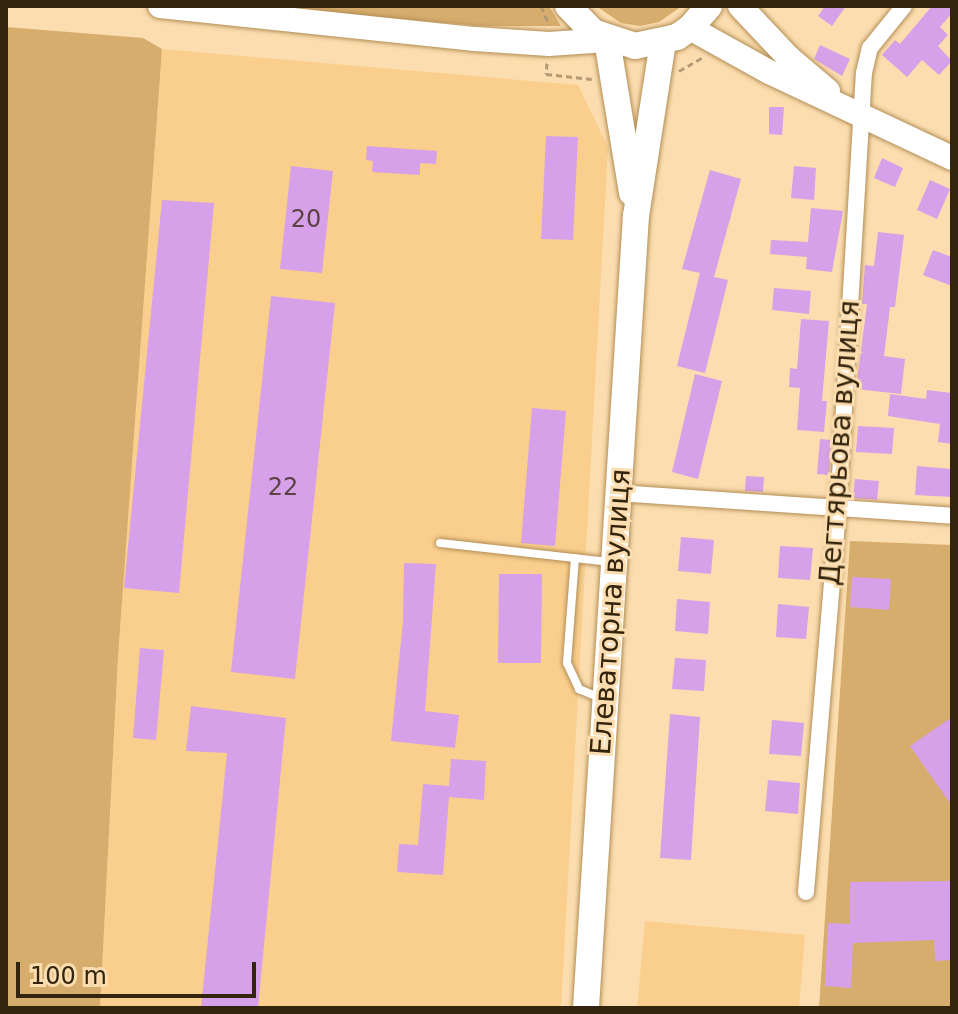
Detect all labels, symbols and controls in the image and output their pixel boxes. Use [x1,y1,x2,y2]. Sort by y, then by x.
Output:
house number: 20 [291,206,321,234]
street label: Дегтярьова вулиця [813,299,867,587]
street label: Елеваторна вулиця [584,468,638,756]
house number: 22 [268,474,298,502]
scale bar [20,946,260,996]
text: 100 m [30,962,107,990]

